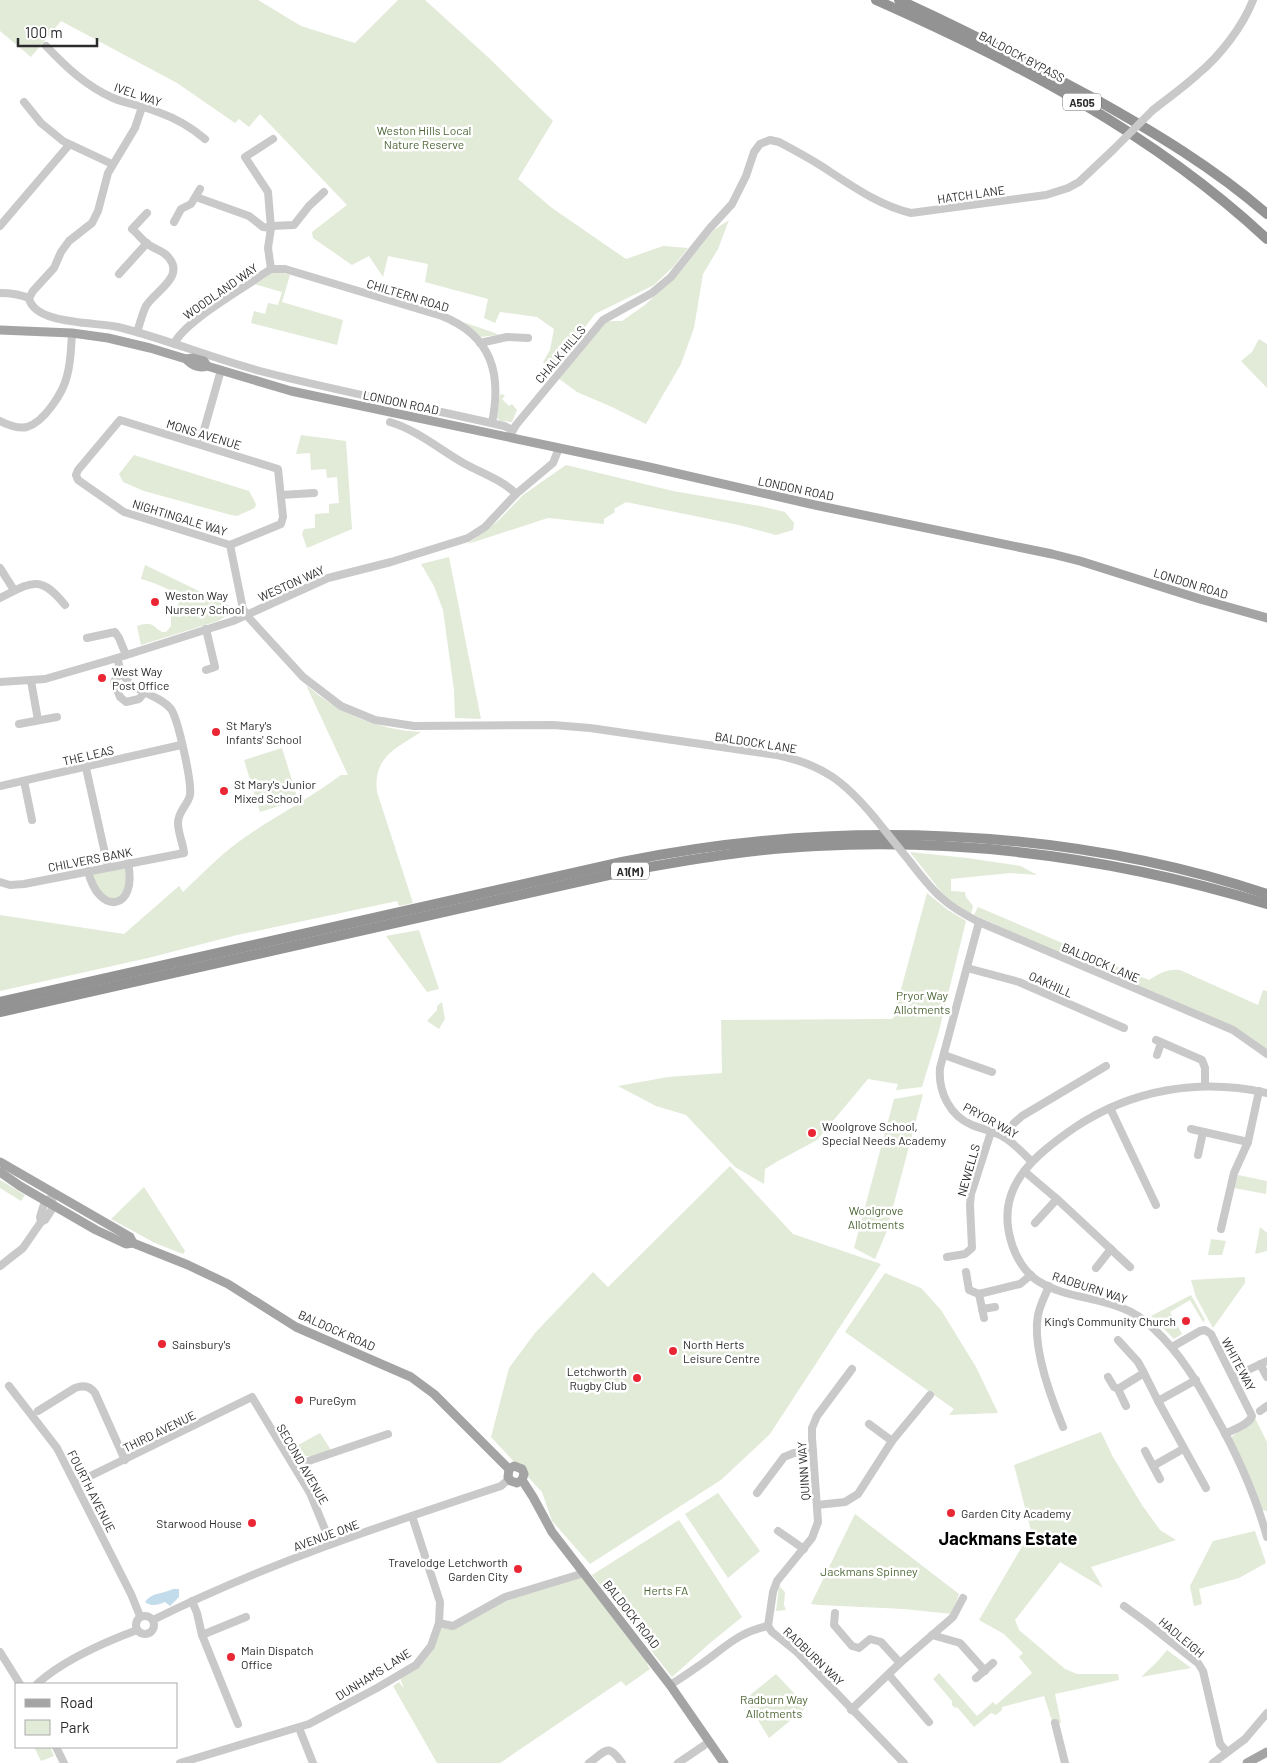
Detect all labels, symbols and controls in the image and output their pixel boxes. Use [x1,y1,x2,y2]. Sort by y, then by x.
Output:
scale bar [18,15,96,47]
text: 100 m [25,23,63,41]
street label: BALDOCK BYPASS [977,28,1067,84]
street label: IVEL WAY [112,79,164,109]
road number: A505 [1063,94,1101,110]
park label: Weston Hills Local Nature Reserve [377,123,471,151]
street label: HATCH LANE [936,182,1006,206]
street label: WOODLAND WAY [180,260,260,322]
street label: CHILTERN ROAD [365,276,451,314]
street label: CHALK HILLS [532,322,588,386]
street label: LONDON ROAD [362,387,440,417]
street label: MONS AVENUE [165,416,243,452]
street label: LONDON ROAD [757,473,835,503]
street label: NIGHTINGALE WAY [131,496,229,538]
street label: WESTON WAY [256,562,327,604]
street label: LONDON ROAD [1152,565,1230,601]
place label: Weston Way Nursery School [165,588,244,616]
marker: Weston Way Nursery School [149,596,161,608]
place label: West Way Post Office [112,664,169,692]
marker: West Way Post Office [96,672,108,684]
place label: St Mary's Infants' School [226,718,302,746]
marker: St Mary's Infants' School [210,726,222,738]
street label: BALDOCK LANE [714,729,798,755]
street label: THE LEAS [61,742,115,768]
place label: St Mary's Junior Mixed School [234,777,317,805]
marker: St Mary's Junior Mixed School [218,785,230,797]
street label: CHILVERS BANK [47,844,134,874]
road number: A1(M) [611,862,649,879]
street label: BALDOCK LANE [1060,939,1142,985]
street label: OAKHILL [1027,968,1075,1000]
park label: Pryor Way Allotments [894,988,950,1016]
street label: PRYOR WAY [961,1099,1021,1141]
place label: Woolgrove School, Special Needs Academy [822,1119,946,1147]
marker: Woolgrove School, Special Needs Academy [806,1127,818,1139]
street label: NEWELLS [954,1142,982,1198]
park label: Woolgrove Allotments [848,1203,904,1231]
street label: RADBURN WAY [1051,1268,1130,1306]
street label: BALDOCK ROAD [296,1307,378,1353]
place label: King's Community Church [1044,1314,1176,1328]
marker: King's Community Church [1180,1315,1192,1327]
street label: WHITEWAY [1219,1335,1259,1393]
place label: Sainsbury's [172,1337,231,1351]
place label: North Herts Leisure Centre [683,1337,760,1365]
marker: Sainsbury's [156,1338,168,1350]
marker: North Herts Leisure Centre [667,1345,679,1357]
place label: Letchworth Rugby Club [567,1364,627,1392]
marker: Letchworth Rugby Club [631,1372,643,1384]
place label: PureGym [309,1393,356,1407]
marker: PureGym [293,1394,305,1406]
street label: THIRD AVENUE [120,1407,198,1455]
street label: SECOND AVENUE [274,1421,332,1507]
street label: QUINN WAY [794,1441,812,1501]
street label: FOURTH AVENUE [65,1448,119,1534]
place label: Garden City Academy [961,1506,1071,1520]
marker: Garden City Academy [945,1507,957,1519]
place label: Starwood House [156,1516,242,1530]
marker: Starwood House [246,1517,258,1529]
street label: AVENUE ONE [291,1517,361,1553]
district label: Jackmans Estate [939,1527,1077,1549]
place label: Travelodge Letchworth Garden City [388,1555,508,1583]
marker: Travelodge Letchworth Garden City [512,1563,524,1575]
park label: Jackmans Spinney [820,1564,918,1578]
street label: BALDOCK ROAD [601,1577,663,1651]
park label: Herts FA [644,1583,688,1597]
street label: HADLEIGH [1156,1614,1208,1660]
street label: RADBURN WAY [781,1624,847,1688]
place label: Main Dispatch Office [241,1643,314,1671]
street label: DUNHAMS LANE [333,1645,413,1703]
marker: Main Dispatch Office [225,1651,237,1663]
legend [15,1683,178,1748]
park label: Radburn Way Allotments [740,1692,808,1720]
text: Road [60,1693,93,1711]
text: Park [60,1718,90,1736]

